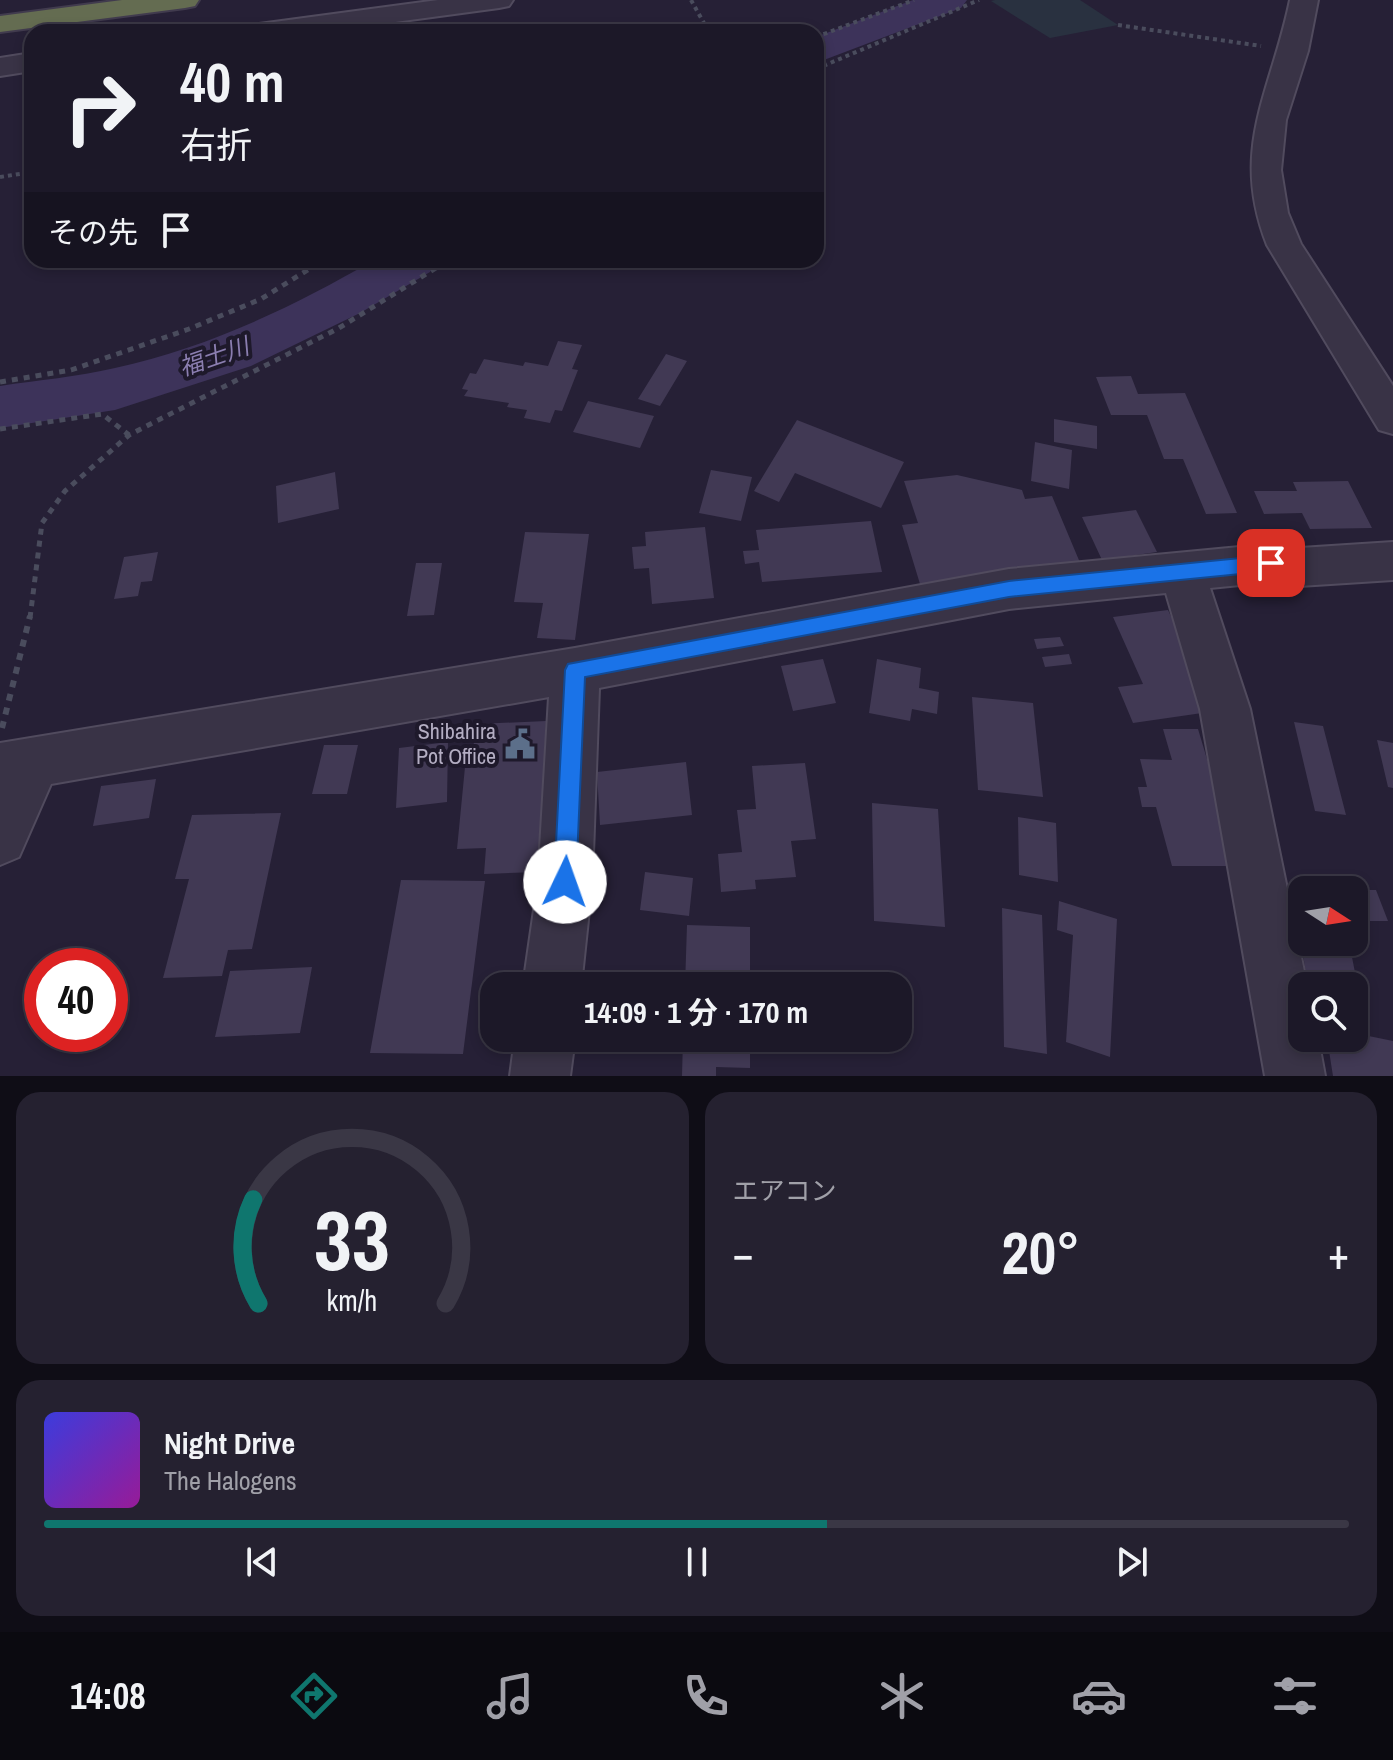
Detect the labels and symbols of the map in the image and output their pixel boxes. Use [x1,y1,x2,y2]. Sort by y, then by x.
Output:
water label: 福士川 [174,328,256,383]
pin [1237,529,1305,597]
place label: Shibahira Pot Office [416,716,496,771]
public building icon: Shibahira Pot Office [503,727,537,761]
position arrow [523,840,607,924]
north arrow [1288,876,1368,956]
speed limit sign: 40 [24,948,128,1052]

